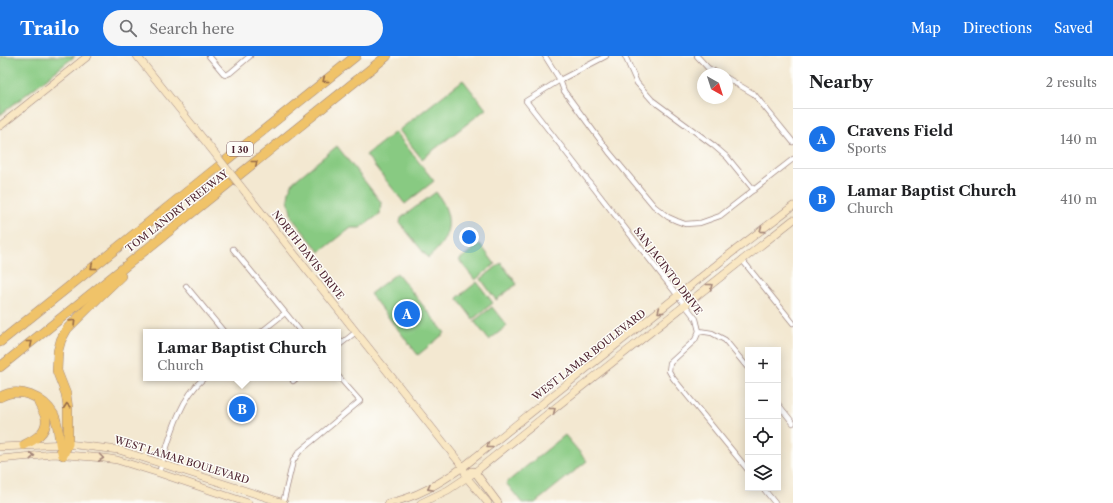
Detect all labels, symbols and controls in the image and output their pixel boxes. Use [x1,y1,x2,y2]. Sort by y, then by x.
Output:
search box [103,10,383,46]
text: Trailo [20,17,79,40]
icon: search [117,17,139,39]
text: Search here [149,19,234,38]
text: Map [911,19,941,37]
text: Directions [963,19,1032,37]
text: Saved [1054,19,1093,37]
north arrow [697,68,733,104]
text: Nearby [809,72,873,92]
text: 2 results [1046,74,1097,90]
one-way arrow [323,76,330,83]
text: Cravens Field [847,121,953,140]
text: A [817,131,827,147]
text: 140 m [1060,131,1097,147]
text: Sports [847,140,886,156]
road number: I 30 [227,142,253,156]
one-way arrow [251,160,258,167]
street label: TOM LANDRY FREEWAY [123,166,232,255]
text: Lamar Baptist Church [847,181,1017,200]
text: B [817,191,827,207]
text: 410 m [1060,191,1097,207]
text: Church [847,200,893,216]
street label: NORTH DAVIS DRIVE [269,208,347,302]
street label: SAN JACINTO DRIVE [631,225,705,317]
one-way arrow [759,225,766,233]
your location [459,227,479,247]
one-way arrow [91,262,98,269]
one-way arrow [706,284,713,291]
pin: A [394,299,420,329]
one-way arrow [658,306,665,313]
street label: WEST LAMAR BOULEVARD [529,307,648,404]
one-way arrow [68,319,76,327]
popup [143,329,341,381]
text: Lamar Baptist Church [157,338,327,357]
one-way arrow [26,340,33,347]
map controls [745,347,781,491]
button: + [745,347,781,383]
text: Church [157,357,204,373]
button: − [745,383,781,419]
pin: B [229,394,255,424]
one-way arrow [63,403,72,409]
one-way arrow [548,407,555,414]
button: locate [745,419,781,455]
street label: WEST LAMAR BOULEVARD [112,433,251,487]
one-way arrow [487,442,494,449]
one-way arrow [29,451,35,460]
one-way arrow [98,453,104,462]
button: layers [745,455,781,491]
one-way arrow [427,483,434,490]

